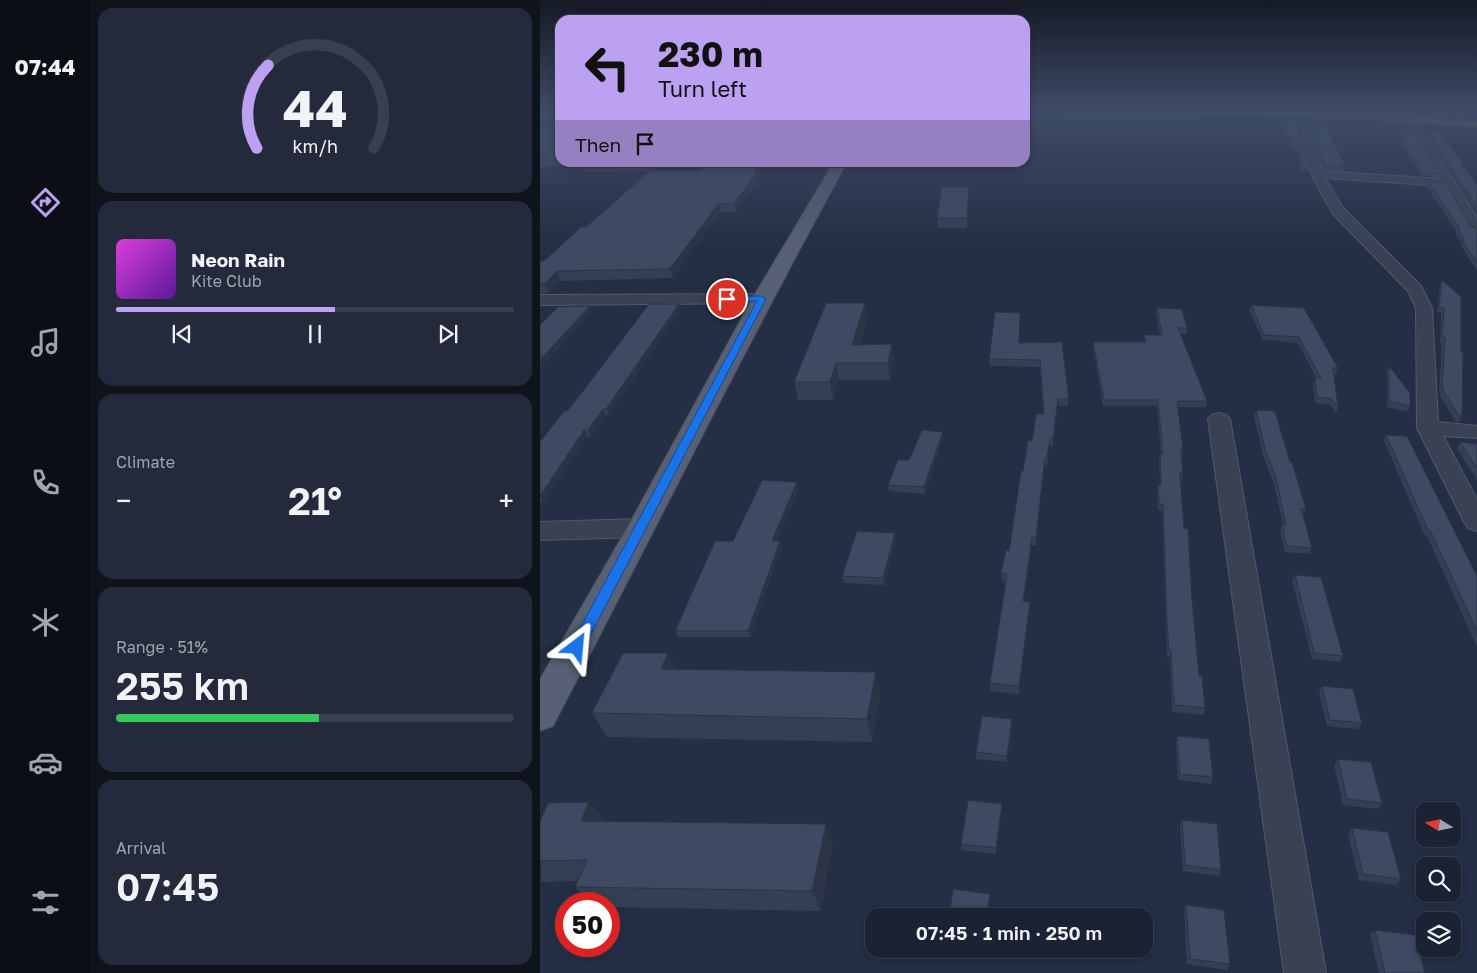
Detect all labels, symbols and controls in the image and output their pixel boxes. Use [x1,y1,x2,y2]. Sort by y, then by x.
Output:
text: 230 m [658,33,763,75]
icon: left [575,35,640,100]
text: 07:44 [15,53,75,80]
text: Turn left [658,75,747,102]
text: 44 [282,76,348,138]
icon: arrive [631,130,659,158]
text: Then [575,133,621,156]
text: km/h [292,135,338,157]
icon: directions [28,185,63,220]
text: Neon Rain [191,248,285,271]
text: Kite Club [191,271,262,291]
pin [706,278,748,320]
icon: arrive [713,285,741,313]
icon: previous [168,320,196,348]
icon: pause [301,320,329,348]
icon: next [434,320,462,348]
icon: music [28,325,63,360]
text: Climate [116,452,175,472]
icon: phone [28,465,63,500]
text: 21° [288,478,342,523]
text: − [116,484,131,517]
text: + [499,484,514,517]
icon: climate [28,605,63,640]
position arrow [550,620,602,672]
text: Range · 51% [116,637,208,657]
text: 255 km [116,663,249,708]
icon: car [28,745,63,780]
north arrow [1416,802,1461,848]
map controls [1416,802,1461,957]
text: Arrival [116,838,166,858]
button: search [1416,857,1461,902]
text: 07:45 [116,864,219,909]
icon: filters [28,885,63,920]
speed limit sign: 50 [555,892,620,957]
button: layers [1416,912,1461,957]
text: 07:45 · 1 min · 250 m [916,921,1102,944]

